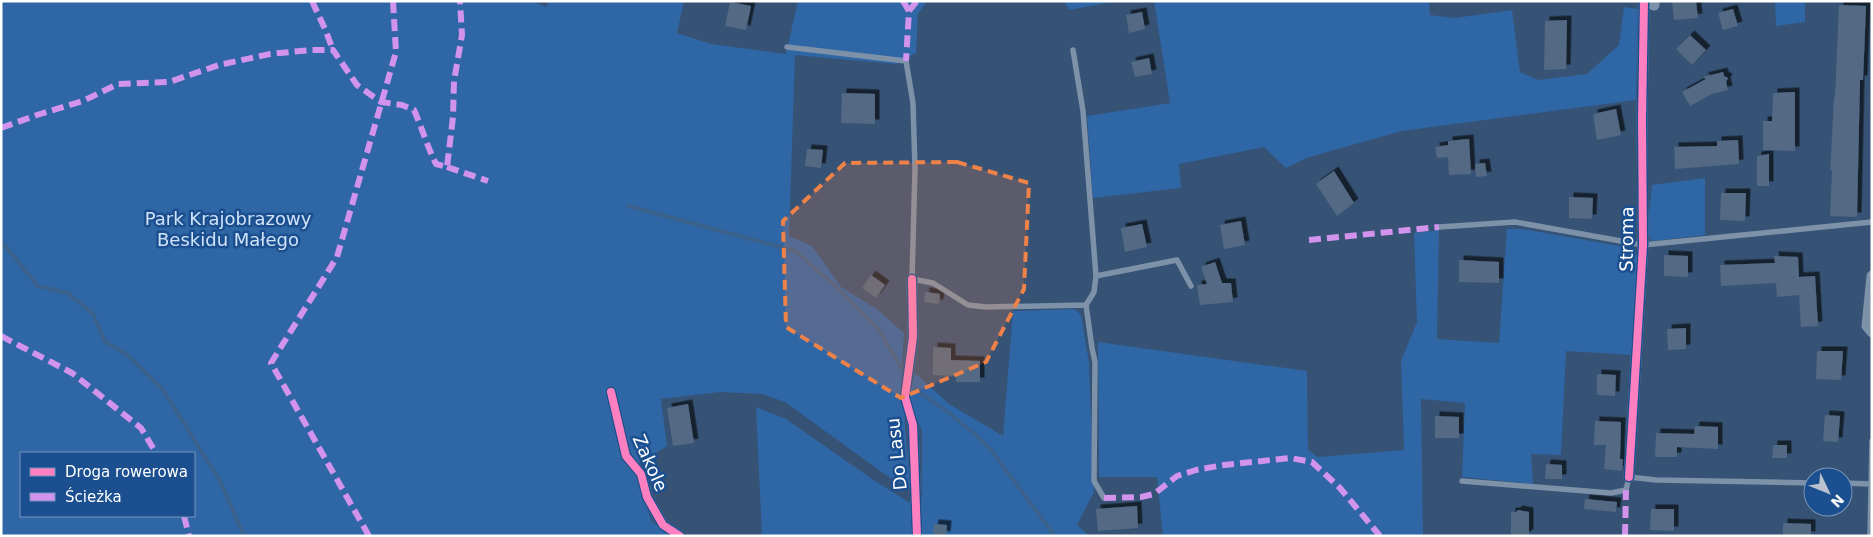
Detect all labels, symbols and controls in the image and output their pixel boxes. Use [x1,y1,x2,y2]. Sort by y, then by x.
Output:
street label: Stroma [1615,206,1638,272]
park label: Park Krajobrazowy Beskidu Małego [145,208,312,250]
street label: Do Lasu [882,417,911,491]
street label: Zakole [629,431,672,495]
legend [20,452,195,517]
text: Droga rowerowa [65,463,188,481]
north arrow [1803,467,1853,517]
text: Ścieżka [65,487,122,506]
text: N [1828,491,1847,511]

